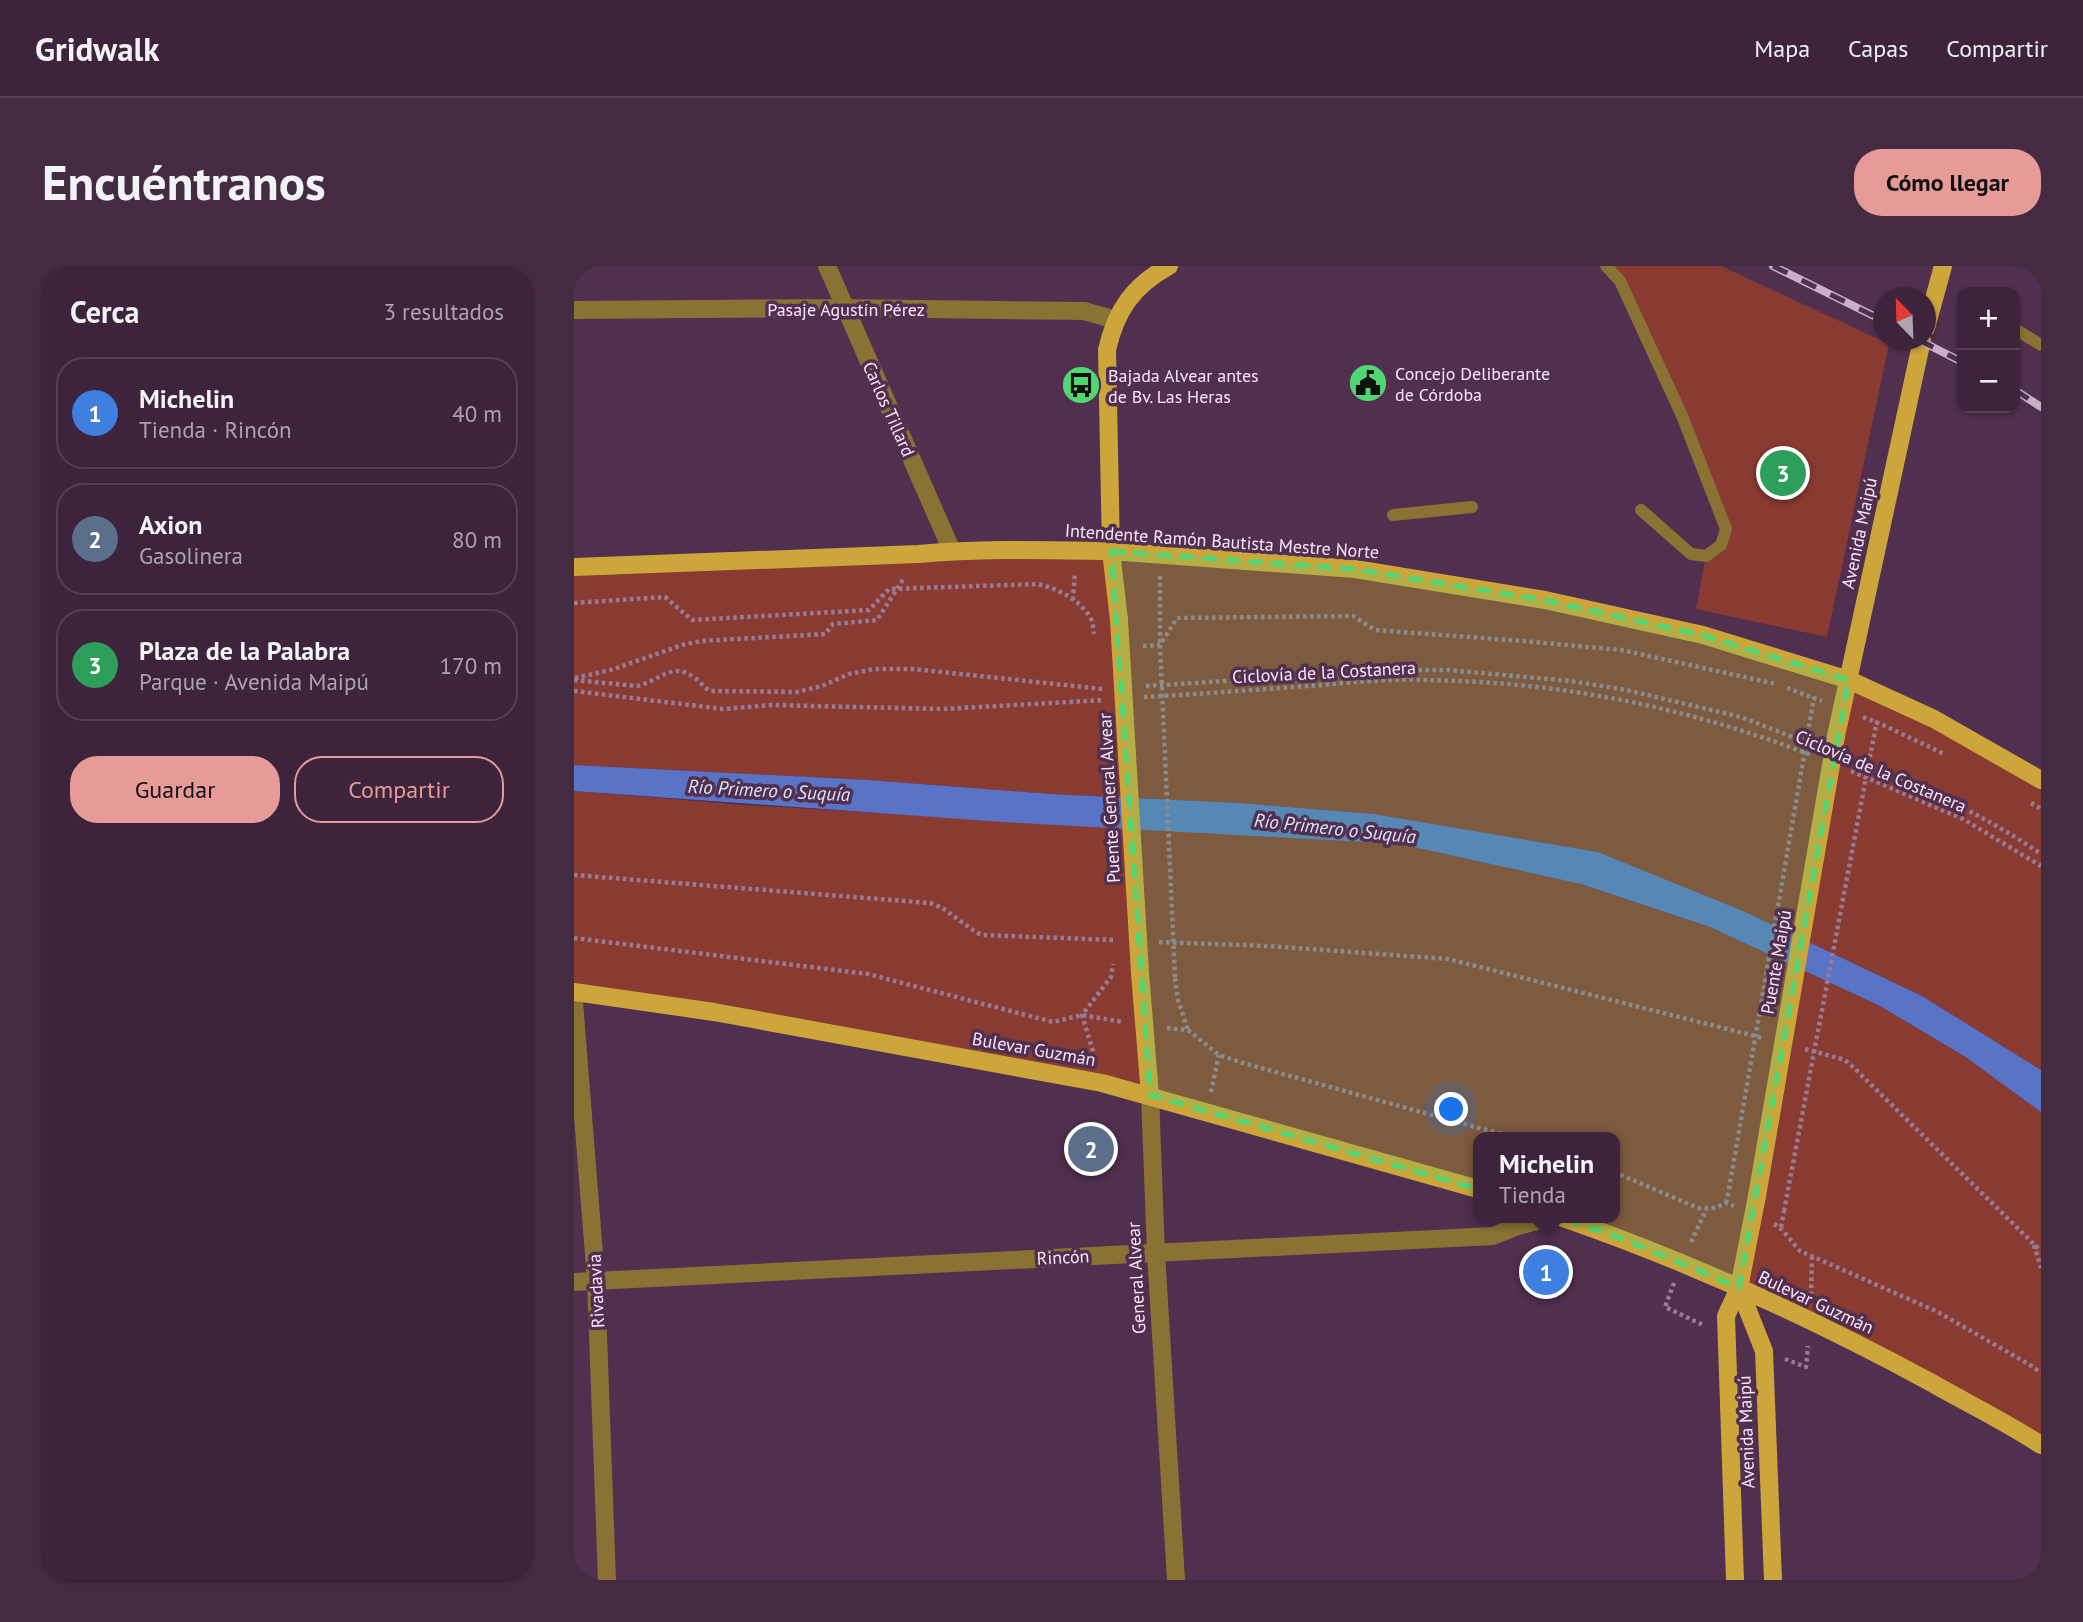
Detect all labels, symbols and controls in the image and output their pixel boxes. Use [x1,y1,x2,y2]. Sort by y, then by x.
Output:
text: Gridwalk [35,27,159,70]
text: Mapa [1754,33,1810,64]
text: Capas [1848,33,1908,64]
text: Compartir [1946,33,2048,64]
button: Cómo llegar [1854,149,2041,216]
text: Encuéntranos [42,150,326,214]
north arrow [1873,287,1936,350]
map controls [1957,287,2020,413]
button: + [1957,287,2020,350]
text: Cerca [70,292,139,331]
text: 3 resultados [383,297,504,326]
street label: Pasaje Agustín Pérez [767,298,925,321]
button: − [1957,350,2020,413]
street label: Carlos Tillard [858,358,920,460]
public building icon: Concejo Deliberante de Córdoba [1347,362,1389,404]
place label: Concejo Deliberante de Córdoba [1395,362,1550,406]
bus stop icon: Bajada Alvear antes de Bv. Las Heras [1060,364,1102,406]
place label: Bajada Alvear antes de Bv. Las Heras [1108,364,1259,408]
text: Michelin [139,382,234,415]
text: 1 [88,399,102,428]
text: 40 m [452,399,502,428]
text: Tienda · Rincón [139,415,292,444]
pin: 3 [1760,447,1806,499]
street label: Avenida Maipú [1836,475,1882,591]
text: Axion [139,508,202,541]
street label: Intendente Ramón Bautista Mestre Norte [1064,519,1380,563]
text: 2 [88,525,102,554]
text: 80 m [452,525,502,554]
text: Gasolinera [139,541,243,570]
text: Plaza de la Palabra [139,634,350,667]
text: 3 [88,651,102,680]
text: 170 m [440,651,502,680]
street label: Ciclovía de la Costanera [1232,656,1416,688]
text: Parque · Avenida Maipú [139,667,369,696]
street label: Puente General Alvear [1093,712,1125,884]
street label: Ciclovía de la Costanera [1792,725,1970,817]
button: Guardar [70,756,280,823]
button: Compartir [294,756,504,823]
water label: Río Primero o Suquía [687,774,852,806]
water label: Río Primero o Suquía [1253,808,1418,849]
street label: Puente Maipú [1756,908,1796,1016]
street label: Bulevar Guzmán [970,1027,1098,1071]
your location [1434,1092,1468,1126]
pin: 2 [1068,1123,1114,1175]
popup [1473,1132,1620,1223]
text: Michelin [1499,1147,1594,1180]
text: Tienda [1499,1180,1566,1209]
street label: General Alvear [1122,1221,1150,1335]
street label: Rincón [1036,1244,1090,1270]
pin: 1 [1523,1246,1569,1298]
street label: Rivadavia [583,1253,609,1329]
street label: Bulevar Guzmán [1755,1265,1877,1339]
street label: Avenida Maipú [1733,1375,1759,1489]

